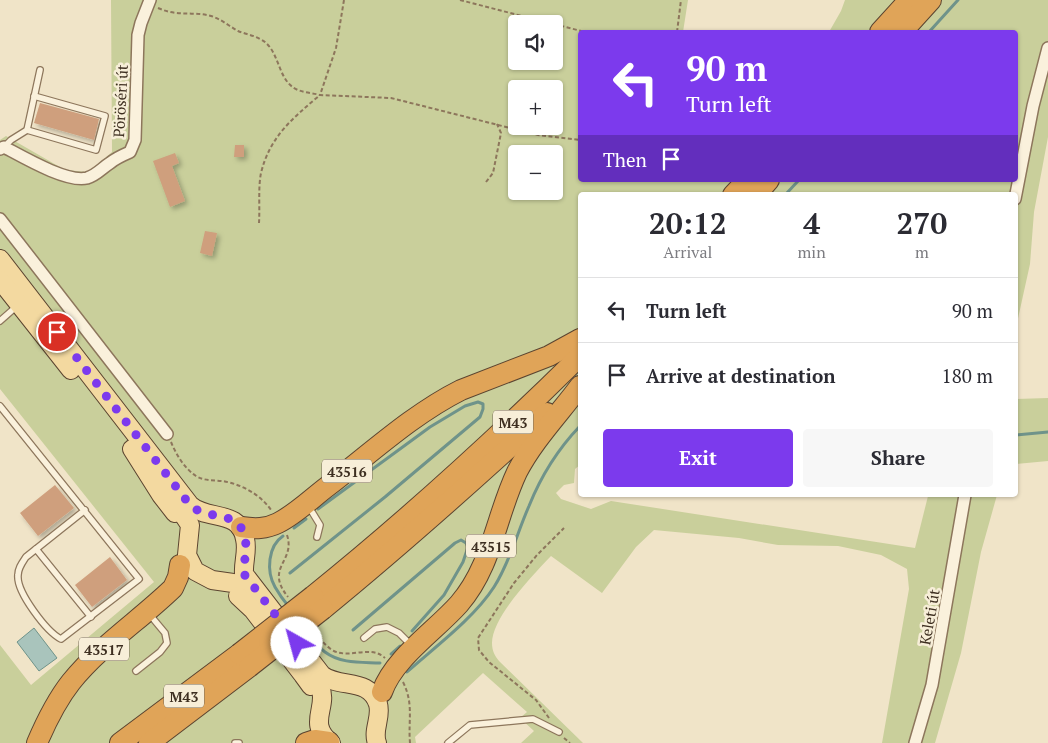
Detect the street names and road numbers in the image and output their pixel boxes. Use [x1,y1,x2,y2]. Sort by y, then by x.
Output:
street label: Pöröséri út [108,64,132,138]
road number: M43 [493,411,533,434]
road number: 43516 [322,460,372,482]
road number: 43515 [466,534,516,558]
street label: Keleti út [914,587,944,647]
road number: 43517 [79,638,129,661]
road number: M43 [164,684,204,708]

